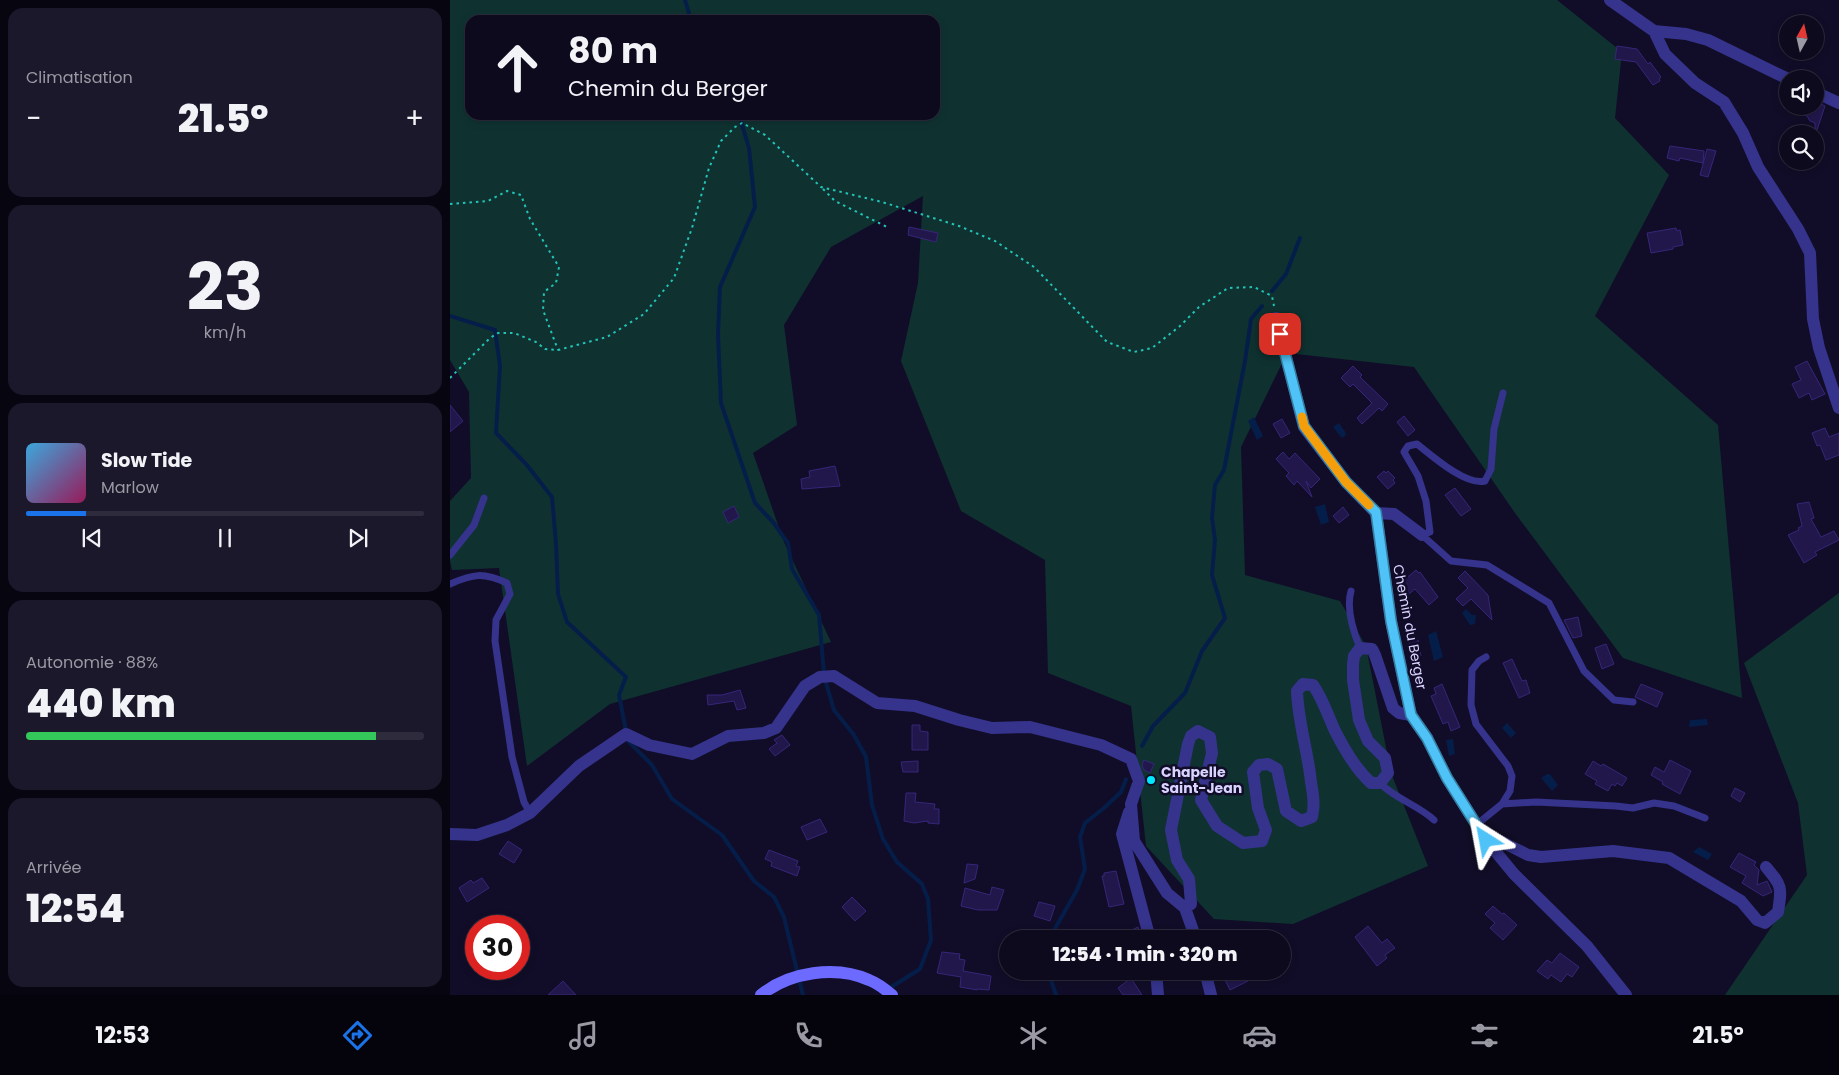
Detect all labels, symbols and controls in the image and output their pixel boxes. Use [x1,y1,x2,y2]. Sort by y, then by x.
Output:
north arrow [1779,15,1824,60]
map controls [1779,15,1824,170]
text: 80 m [568,26,658,75]
icon: ahead [485,35,550,100]
text: Climatisation [26,66,133,89]
button: sound [1779,70,1824,115]
text: Chemin du Berger [568,73,768,104]
text: 21.5° [178,92,269,145]
text: − [26,99,41,138]
text: + [405,99,424,138]
button: search [1779,125,1824,170]
text: 23 [187,242,263,333]
pin [1259,313,1301,355]
icon: arrive [1266,320,1294,348]
text: km/h [204,321,246,344]
text: Slow Tide [101,447,192,474]
text: Marlow [101,476,159,499]
icon: previous [78,524,106,552]
icon: pause [211,524,239,552]
icon: next [344,524,372,552]
street label: Chemin du Berger [1388,563,1432,691]
text: Autonomie · 88% [26,651,158,674]
text: 440 km [26,677,176,730]
place label: Chapelle Saint-Jean [1161,762,1242,798]
marker: Chapelle Saint-Jean [1145,774,1157,786]
position arrow [1459,813,1511,865]
text: Arrivée [26,856,81,879]
text: 12:54 [26,882,125,935]
speed limit sign: 30 [465,915,530,980]
text: 12:54 · 1 min · 320 m [1052,941,1238,968]
icon: directions [340,1018,375,1053]
icon: music [566,1018,601,1053]
icon: phone [791,1018,826,1053]
icon: climate [1016,1018,1051,1053]
icon: car [1242,1018,1277,1053]
icon: filters [1467,1018,1502,1053]
text: 12:53 [95,1020,150,1051]
text: 21.5° [1692,1020,1744,1051]

